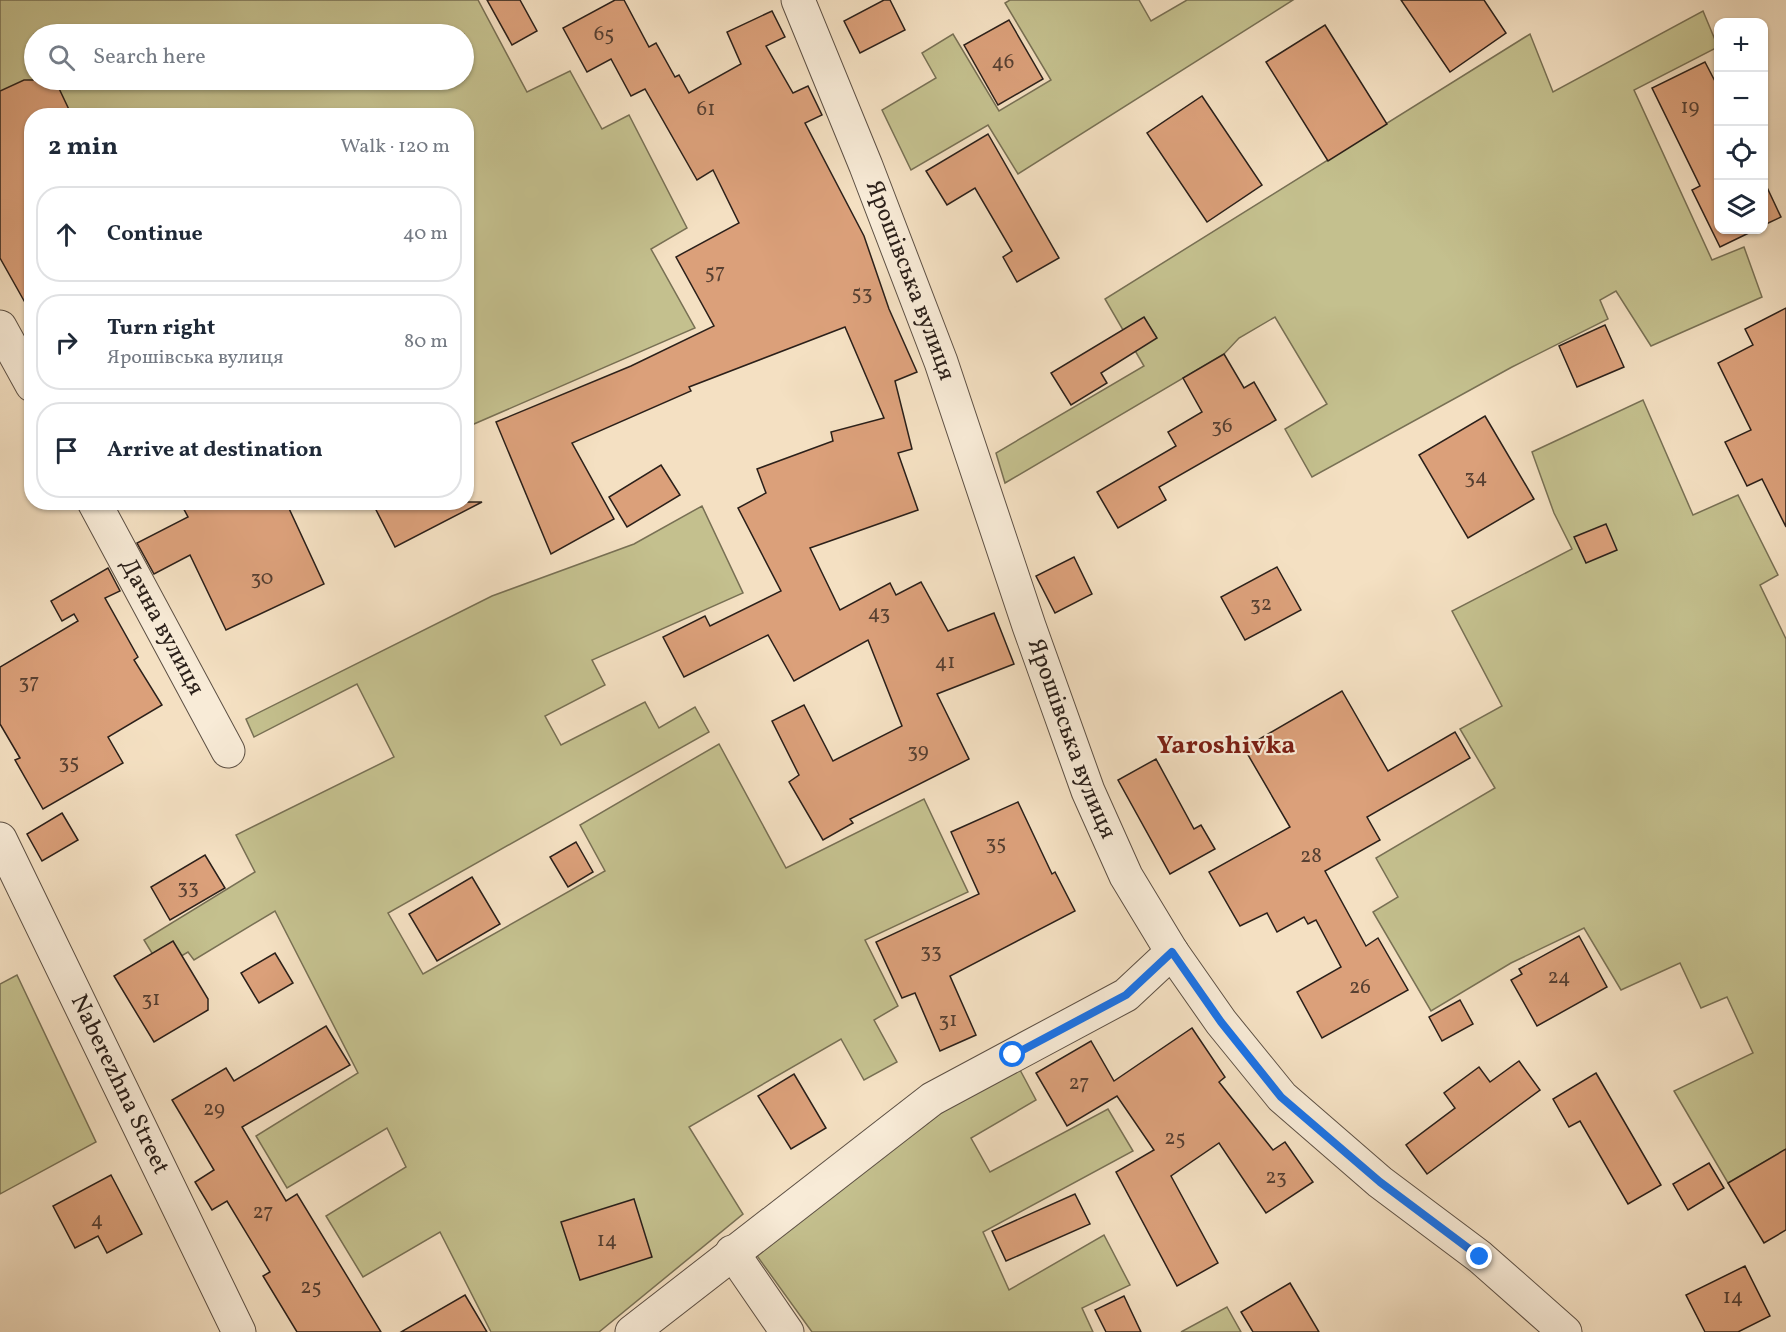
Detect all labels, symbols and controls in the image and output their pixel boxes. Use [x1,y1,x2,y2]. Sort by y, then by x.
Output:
map controls [1714,18,1768,234]
button: + [1714,18,1768,72]
house number: 65 [594,20,614,49]
search box [24,24,474,90]
icon: search [45,41,78,74]
text: Search here [93,42,206,73]
house number: 46 [992,48,1014,77]
button: − [1714,72,1768,126]
house number: 19 [1680,93,1700,122]
house number: 61 [697,95,715,124]
button: locate [1714,126,1768,180]
text: 2 min [48,129,118,165]
text: Walk · 120 m [341,133,450,161]
street label: Ярошівська вулиця [856,175,963,385]
button: layers [1714,180,1768,234]
icon: ahead [50,218,83,251]
text: Continue [107,219,203,250]
text: 40 m [403,220,448,248]
house number: 57 [705,258,725,287]
house number: 53 [852,279,872,308]
text: Turn right [107,313,215,344]
icon: right [50,326,83,359]
text: 80 m [404,328,448,356]
text: Ярошівська вулиця [107,344,284,372]
house number: 36 [1211,412,1233,441]
icon: arrive [50,434,83,467]
text: Arrive at destination [107,435,323,466]
house number: 34 [1464,463,1488,492]
street label: Дачна вулиця [110,552,212,702]
house number: 30 [251,564,273,593]
house number: 32 [1250,590,1272,619]
house number: 43 [868,599,890,628]
street label: Ярошівська вулиця [1018,634,1124,845]
house number: 41 [935,648,955,677]
house number: 37 [19,668,39,697]
district label: Yaroshivka [1157,728,1295,764]
house number: 39 [907,737,929,766]
house number: 35 [59,748,79,777]
house number: 35 [986,829,1006,858]
house number: 28 [1300,842,1322,871]
house number: 33 [177,873,199,902]
house number: 33 [920,937,942,966]
house number: 24 [1547,963,1571,992]
house number: 26 [1349,973,1371,1002]
house number: 31 [142,985,160,1014]
street label: Naberezhna Street [61,989,177,1180]
house number: 31 [939,1006,957,1035]
route start [999,1041,1025,1067]
house number: 27 [1069,1069,1089,1098]
house number: 29 [203,1095,225,1124]
house number: 25 [1164,1124,1186,1153]
house number: 23 [1265,1163,1287,1192]
house number: 27 [253,1198,273,1227]
house number: 4 [91,1206,103,1235]
house number: 14 [597,1226,617,1255]
route end [1466,1243,1492,1269]
house number: 25 [300,1273,322,1302]
house number: 14 [1723,1283,1743,1312]

